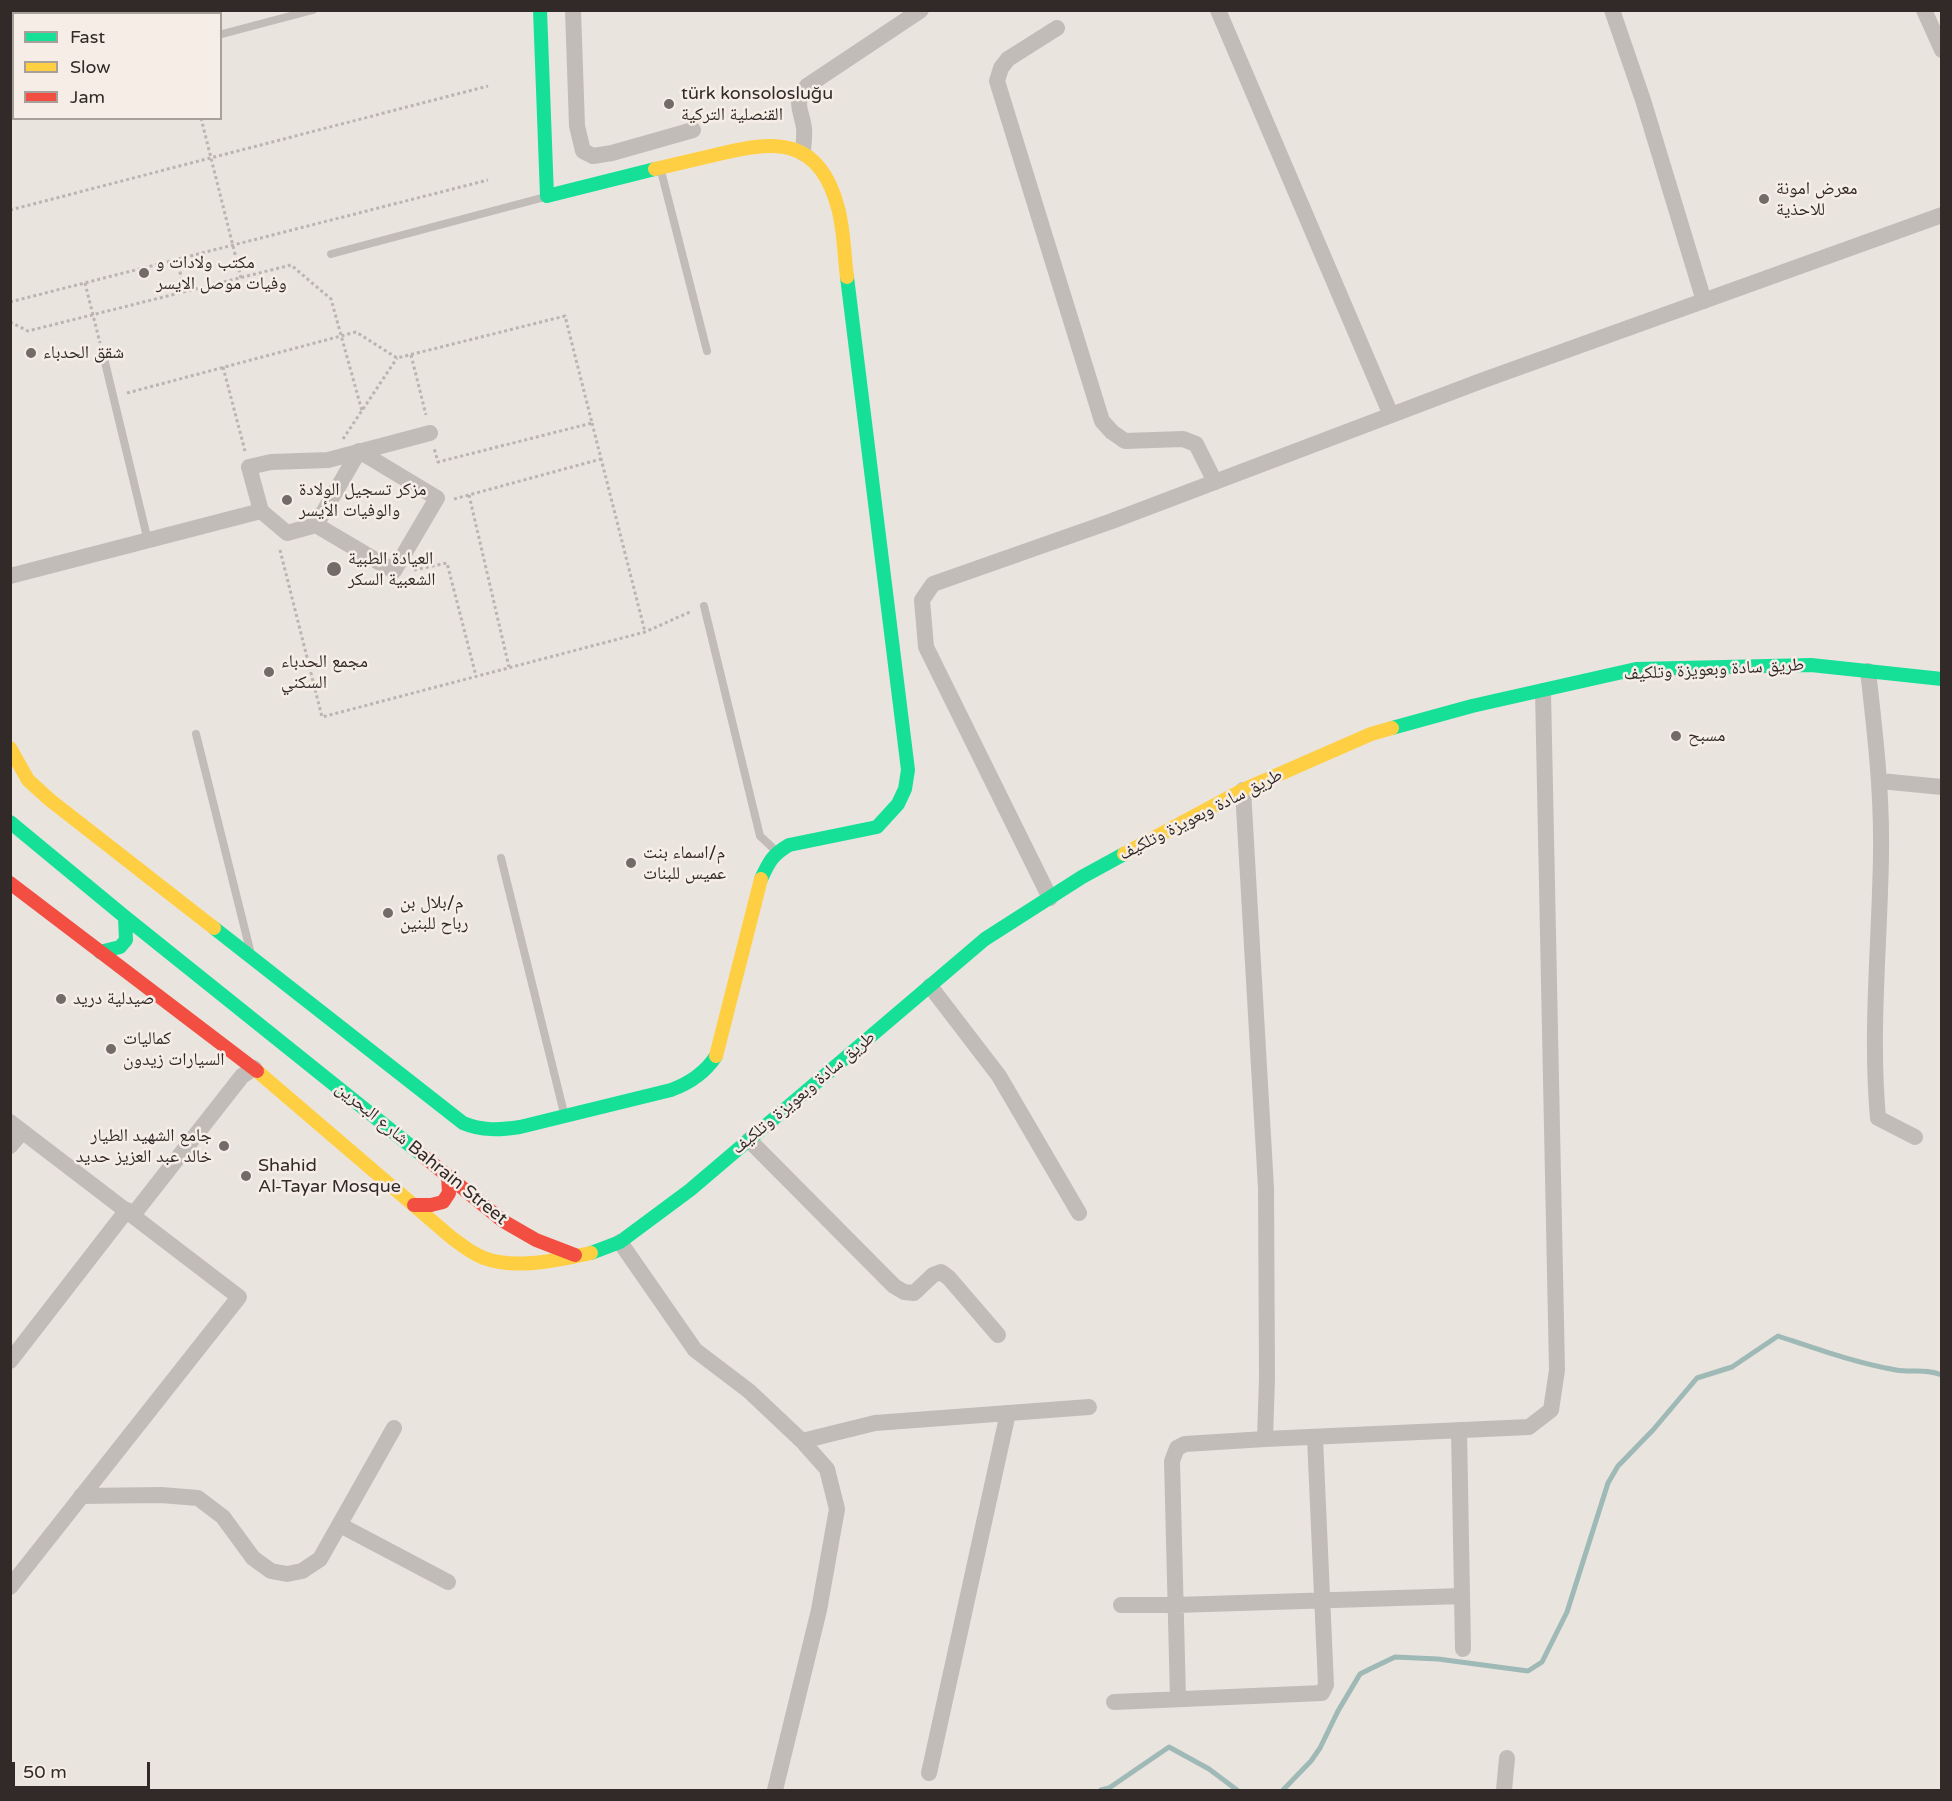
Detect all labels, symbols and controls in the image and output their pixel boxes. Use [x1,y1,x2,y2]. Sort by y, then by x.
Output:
legend [12,12,222,120]
text: Fast [70,26,105,48]
text: Slow [70,56,111,78]
place label: türk konsolosluğu القنصلية التركية [681,83,833,125]
text: Jam [70,86,105,108]
marker: türk konsolosluğu القنصلية التركية [662,97,676,111]
place label: معرض امونة للاحذية [1776,178,1857,220]
marker: معرض امونة للاحذية [1757,192,1771,206]
place label: مكتب ولادات و وفيات موصل الايسر [156,252,287,294]
marker: مكتب ولادات و وفيات موصل الايسر [137,266,151,280]
place label: شقق الحدباء [43,342,124,364]
marker: شقق الحدباء [24,346,38,360]
place label: مزكر تسجيل الولادة والوفيات الأيسر [299,479,426,522]
marker: مزكر تسجيل الولادة والوفيات الأيسر [280,493,294,507]
place label: العيادة الطبية الشعبية السكر [348,548,436,590]
marker: العيادة الطبية الشعبية السكر [325,560,343,578]
place label: مجمع الحدباء السكني [281,651,368,694]
street label: طريق سادة وبعويزة وتلكيف [1623,654,1805,686]
marker: مجمع الحدباء السكني [262,665,276,679]
place label: مسبح [1688,725,1725,747]
marker: مسبح [1669,729,1683,743]
street label: طريق سادة وبعويزة وتلكيف [1116,764,1286,866]
place label: م/اسماء بنت عميس للبنات [643,842,726,884]
marker: م/اسماء بنت عميس للبنات [624,856,638,870]
place label: م/بلال بن رباح للبنين [400,892,468,934]
marker: م/بلال بن رباح للبنين [381,906,395,920]
place label: صيدلية دريد [73,988,154,1010]
marker: صيدلية دريد [54,992,68,1006]
street label: طريق سادة وبعويزة وتلكيف [728,1027,880,1159]
place label: كماليات السيارات زيدون [123,1028,225,1070]
marker: كماليات السيارات زيدون [104,1042,118,1056]
street label: شارع البحرين Bahrain Street [331,1078,511,1230]
place label: جامع الشهيد الطيار خالد عبد العزيز حديد [76,1125,212,1168]
marker: جامع الشهيد الطيار خالد عبد العزيز حديد [217,1139,231,1153]
place label: Shahid Al-Tayar Mosque [258,1155,401,1198]
marker: Shahid Al-Tayar Mosque [239,1169,253,1183]
scale bar [15,1750,153,1788]
text: 50 m [23,1761,67,1783]

